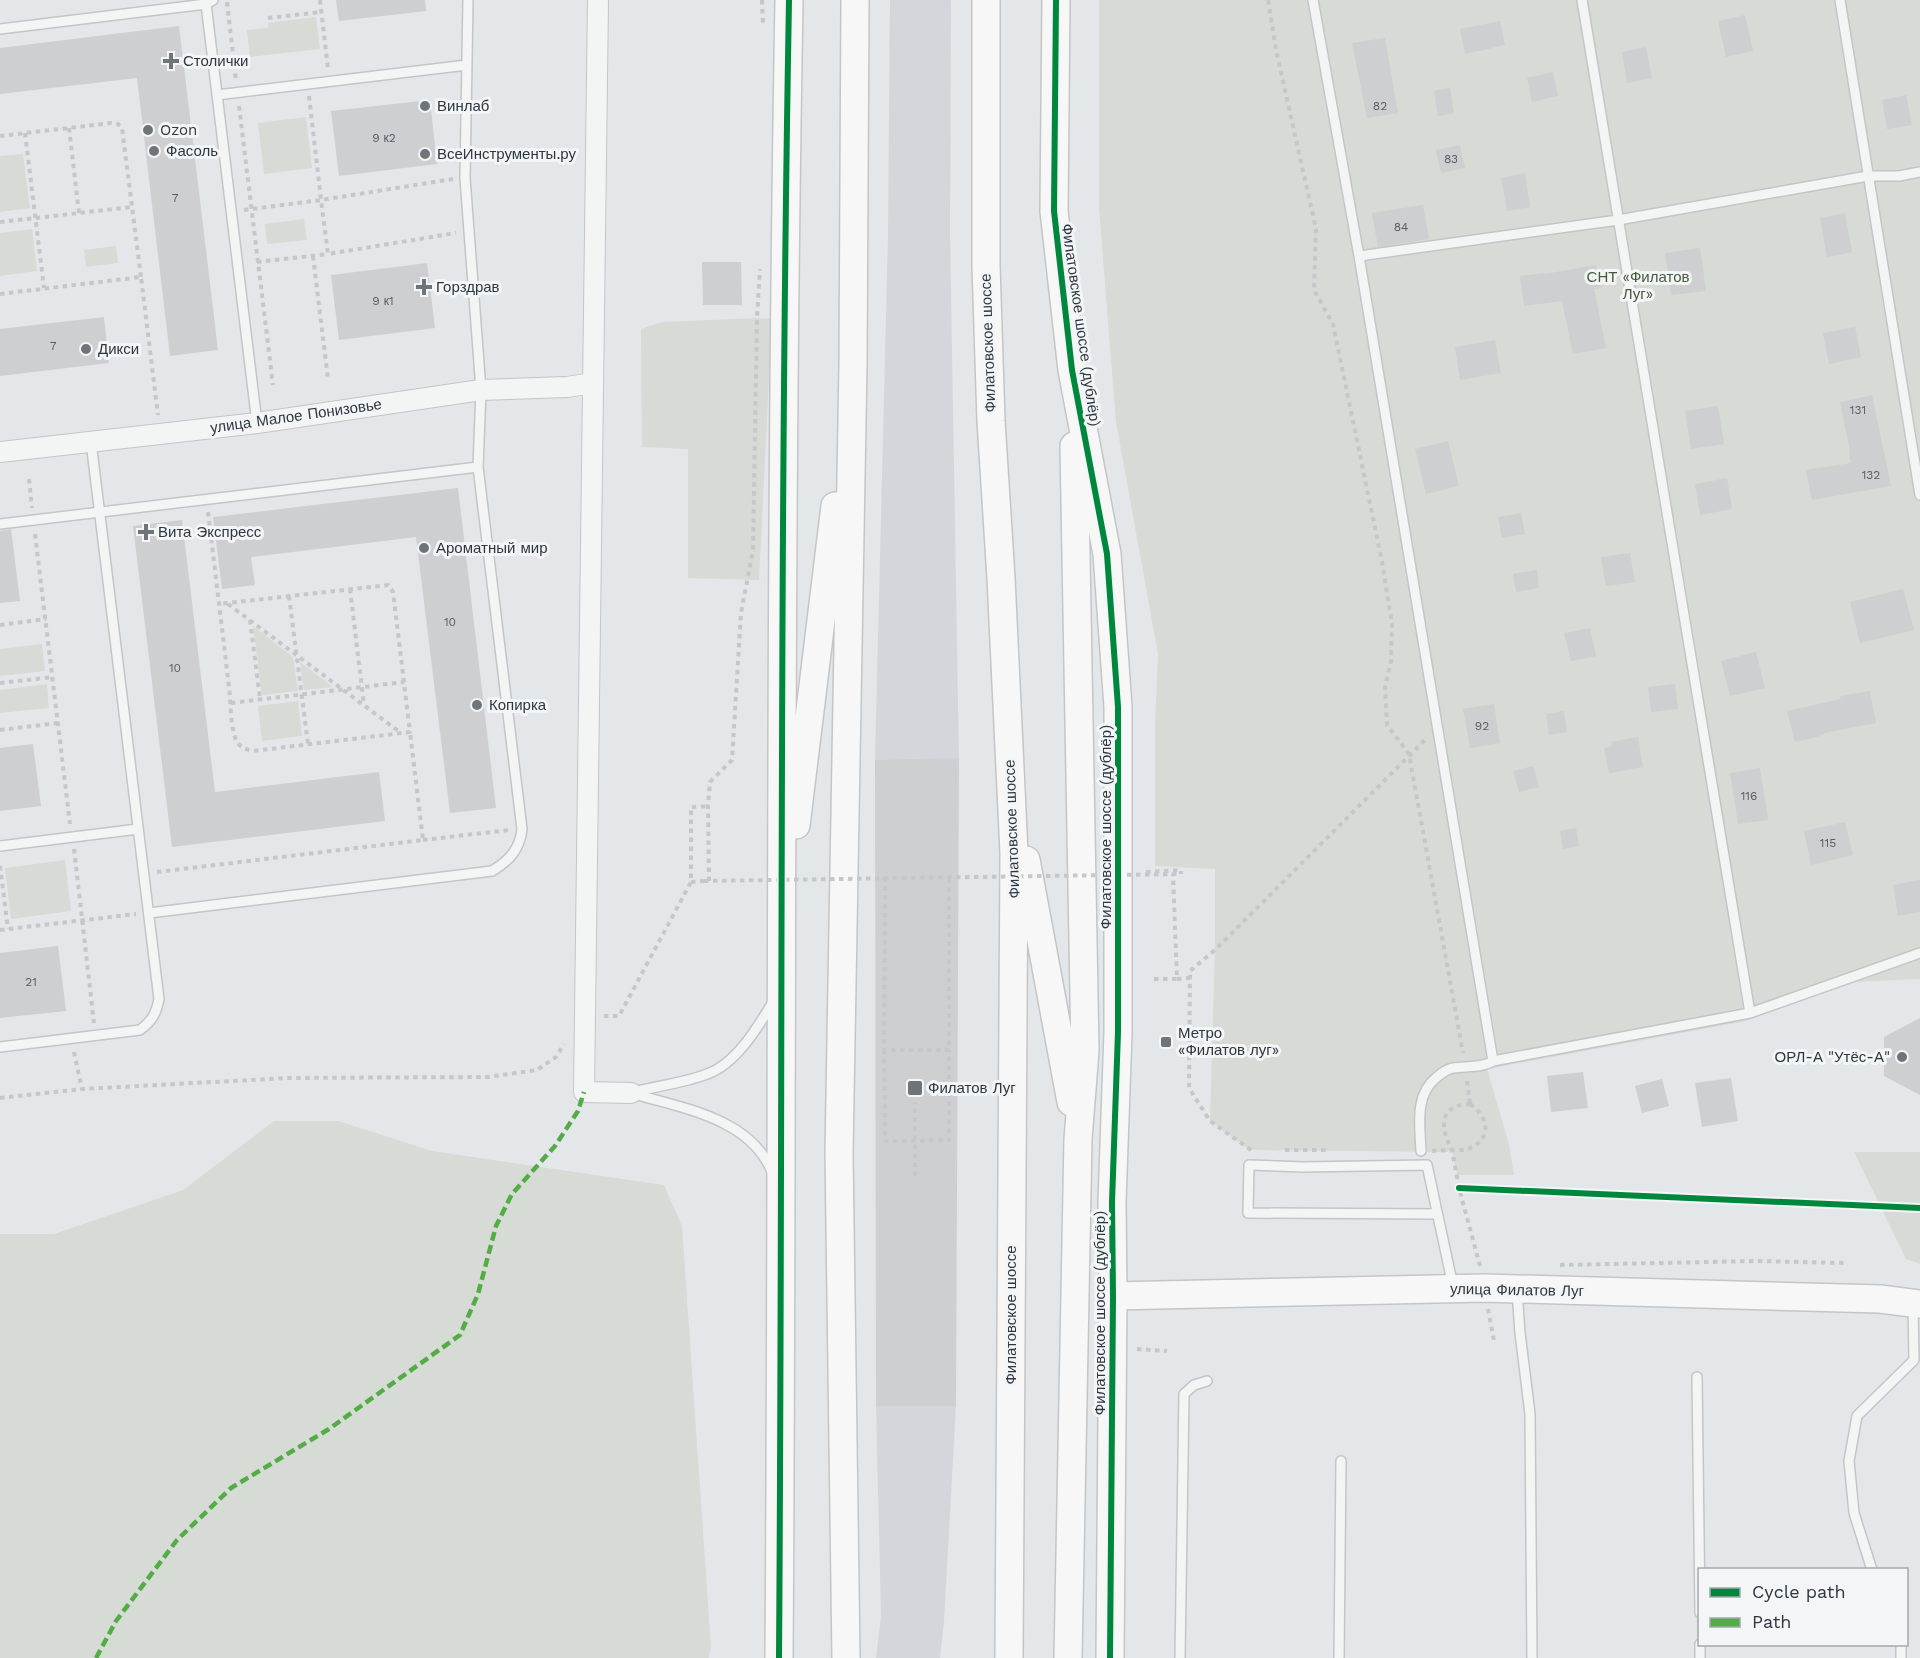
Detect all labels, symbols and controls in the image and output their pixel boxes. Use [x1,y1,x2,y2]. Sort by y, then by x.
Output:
place label: Столички [183,52,248,70]
marker: Столички [164,54,178,68]
place label: Винлаб [437,97,489,115]
marker: Винлаб [418,99,432,113]
house number: 82 [1373,99,1387,113]
place label: Ozon [160,121,197,139]
marker: Ozon [141,123,155,137]
house number: 9 к2 [372,131,396,145]
place label: Фасоль [166,142,218,160]
marker: Фасоль [147,144,161,158]
place label: ВсеИнструменты.ру [437,145,577,163]
marker: ВсеИнструменты.ру [418,147,432,161]
house number: 83 [1444,152,1458,166]
house number: 7 [172,191,179,205]
house number: 84 [1394,220,1408,234]
street label: Филатовское шоссе (дублёр) [1058,222,1104,428]
park label: СНТ «Филатов Луг» [1587,268,1689,303]
street label: Филатовское шоссе [977,273,999,413]
place label: Горздрав [436,278,500,296]
marker: Горздрав [417,280,431,294]
house number: 9 к1 [372,294,394,308]
house number: 7 [50,339,57,353]
place label: Дикси [98,340,139,358]
marker: Дикси [79,342,93,356]
street label: улица Малое Понизовье [209,395,383,437]
house number: 131 [1850,403,1866,417]
house number: 132 [1862,468,1880,482]
place label: Вита Экспресс [158,523,262,541]
marker: Вита Экспресс [139,525,153,539]
place label: Ароматный мир [436,539,547,557]
marker: Ароматный мир [417,541,431,555]
house number: 10 [444,615,456,629]
house number: 10 [169,661,181,675]
place label: Копирка [489,696,547,714]
marker: Копирка [470,698,484,712]
house number: 92 [1475,719,1489,733]
street label: Филатовское шоссе (дублёр) [1097,725,1115,929]
street label: Филатовское шоссе [1001,759,1023,899]
house number: 116 [1741,789,1757,803]
house number: 115 [1820,836,1836,850]
house number: 21 [25,975,37,989]
place label: Метро «Филатов луг» [1178,1024,1279,1059]
marker: Метро «Филатов луг» [1159,1035,1173,1049]
place label: ОРЛ-А "Утёс-А" [1775,1048,1890,1066]
marker: ОРЛ-А "Утёс-А" [1895,1050,1909,1064]
marker: Филатов Луг [906,1079,924,1097]
place label: Филатов Луг [928,1079,1016,1097]
street label: Филатовское шоссе (дублёр) [1091,1211,1109,1415]
street label: Филатовское шоссе [1002,1245,1020,1385]
street label: улица Филатов Луг [1450,1280,1585,1300]
legend [1698,1568,1908,1646]
text: Cycle path [1752,1581,1846,1602]
text: Path [1752,1611,1792,1632]

